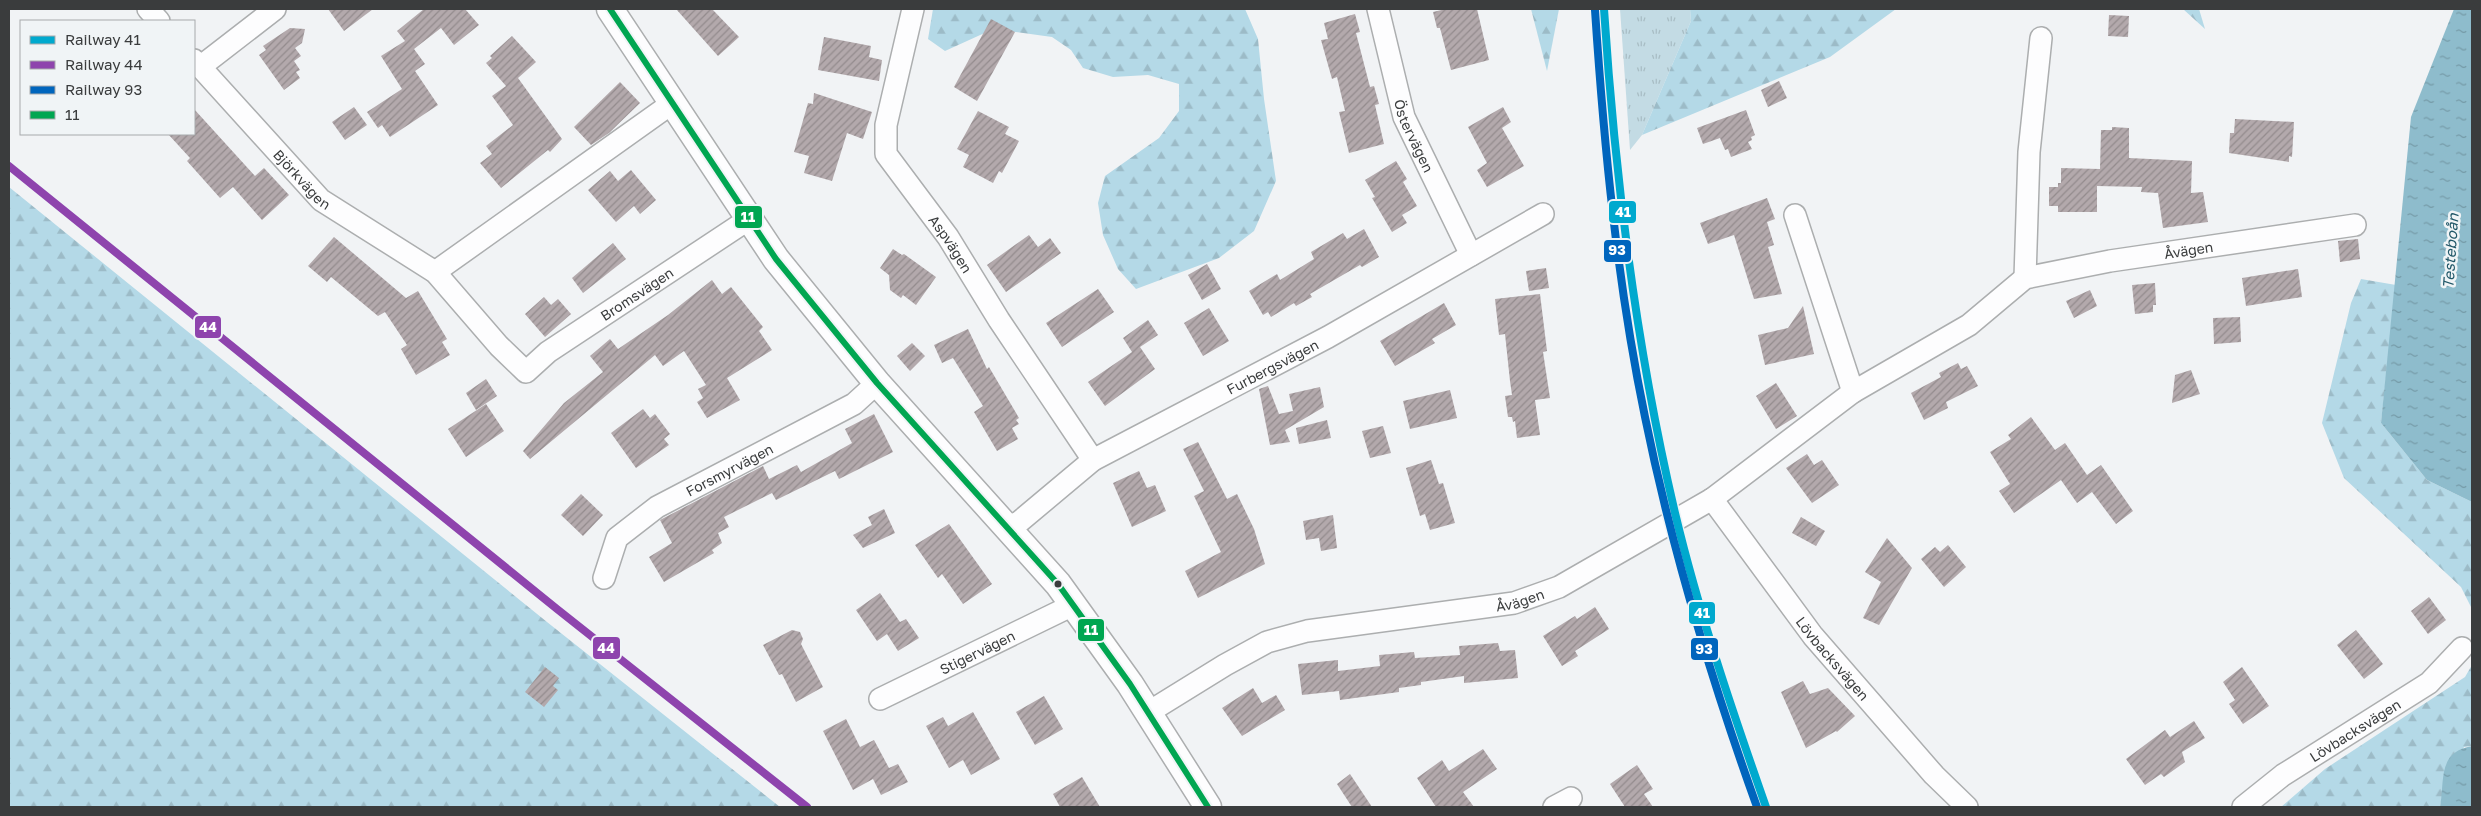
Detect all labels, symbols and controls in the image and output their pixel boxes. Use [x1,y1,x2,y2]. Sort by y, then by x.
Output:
legend [20,20,195,135]
text: Railway 41 [65,30,141,48]
text: Railway 44 [65,55,143,73]
text: Railway 93 [65,80,142,98]
street label: Östervägen [1391,97,1438,175]
text: 11 [65,105,80,123]
street label: Björkvägen [270,145,334,213]
line badge: 41 [1608,200,1637,224]
text: 41 [1615,203,1631,220]
line badge: 11 [734,205,763,229]
text: 11 [741,208,755,225]
street label: Aspvägen [926,211,976,276]
water label: Testeboån [2438,212,2462,289]
street label: Åvägen [2163,237,2214,261]
line badge: 93 [1603,239,1632,263]
text: 93 [1608,241,1626,258]
street label: Bromsvägen [597,263,676,324]
line badge: 44 [194,315,222,339]
text: 44 [199,318,217,335]
street label: Furbergsvägen [1223,335,1321,397]
street label: Forsmyrvägen [683,439,776,499]
unlabelled marker [1053,579,1063,589]
street label: Åvägen [1495,585,1546,614]
line badge: 41 [1688,601,1716,625]
text: 41 [1694,604,1710,621]
street label: Lövbacksvägen [1793,613,1873,703]
line badge: 11 [1077,618,1105,642]
text: 11 [1084,621,1098,638]
street label: Stigervägen [937,626,1017,677]
line badge: 44 [592,636,621,660]
line badge: 93 [1690,637,1719,661]
text: 44 [597,639,615,656]
text: 93 [1695,640,1713,657]
street label: Lövbacksvägen [2306,695,2403,765]

